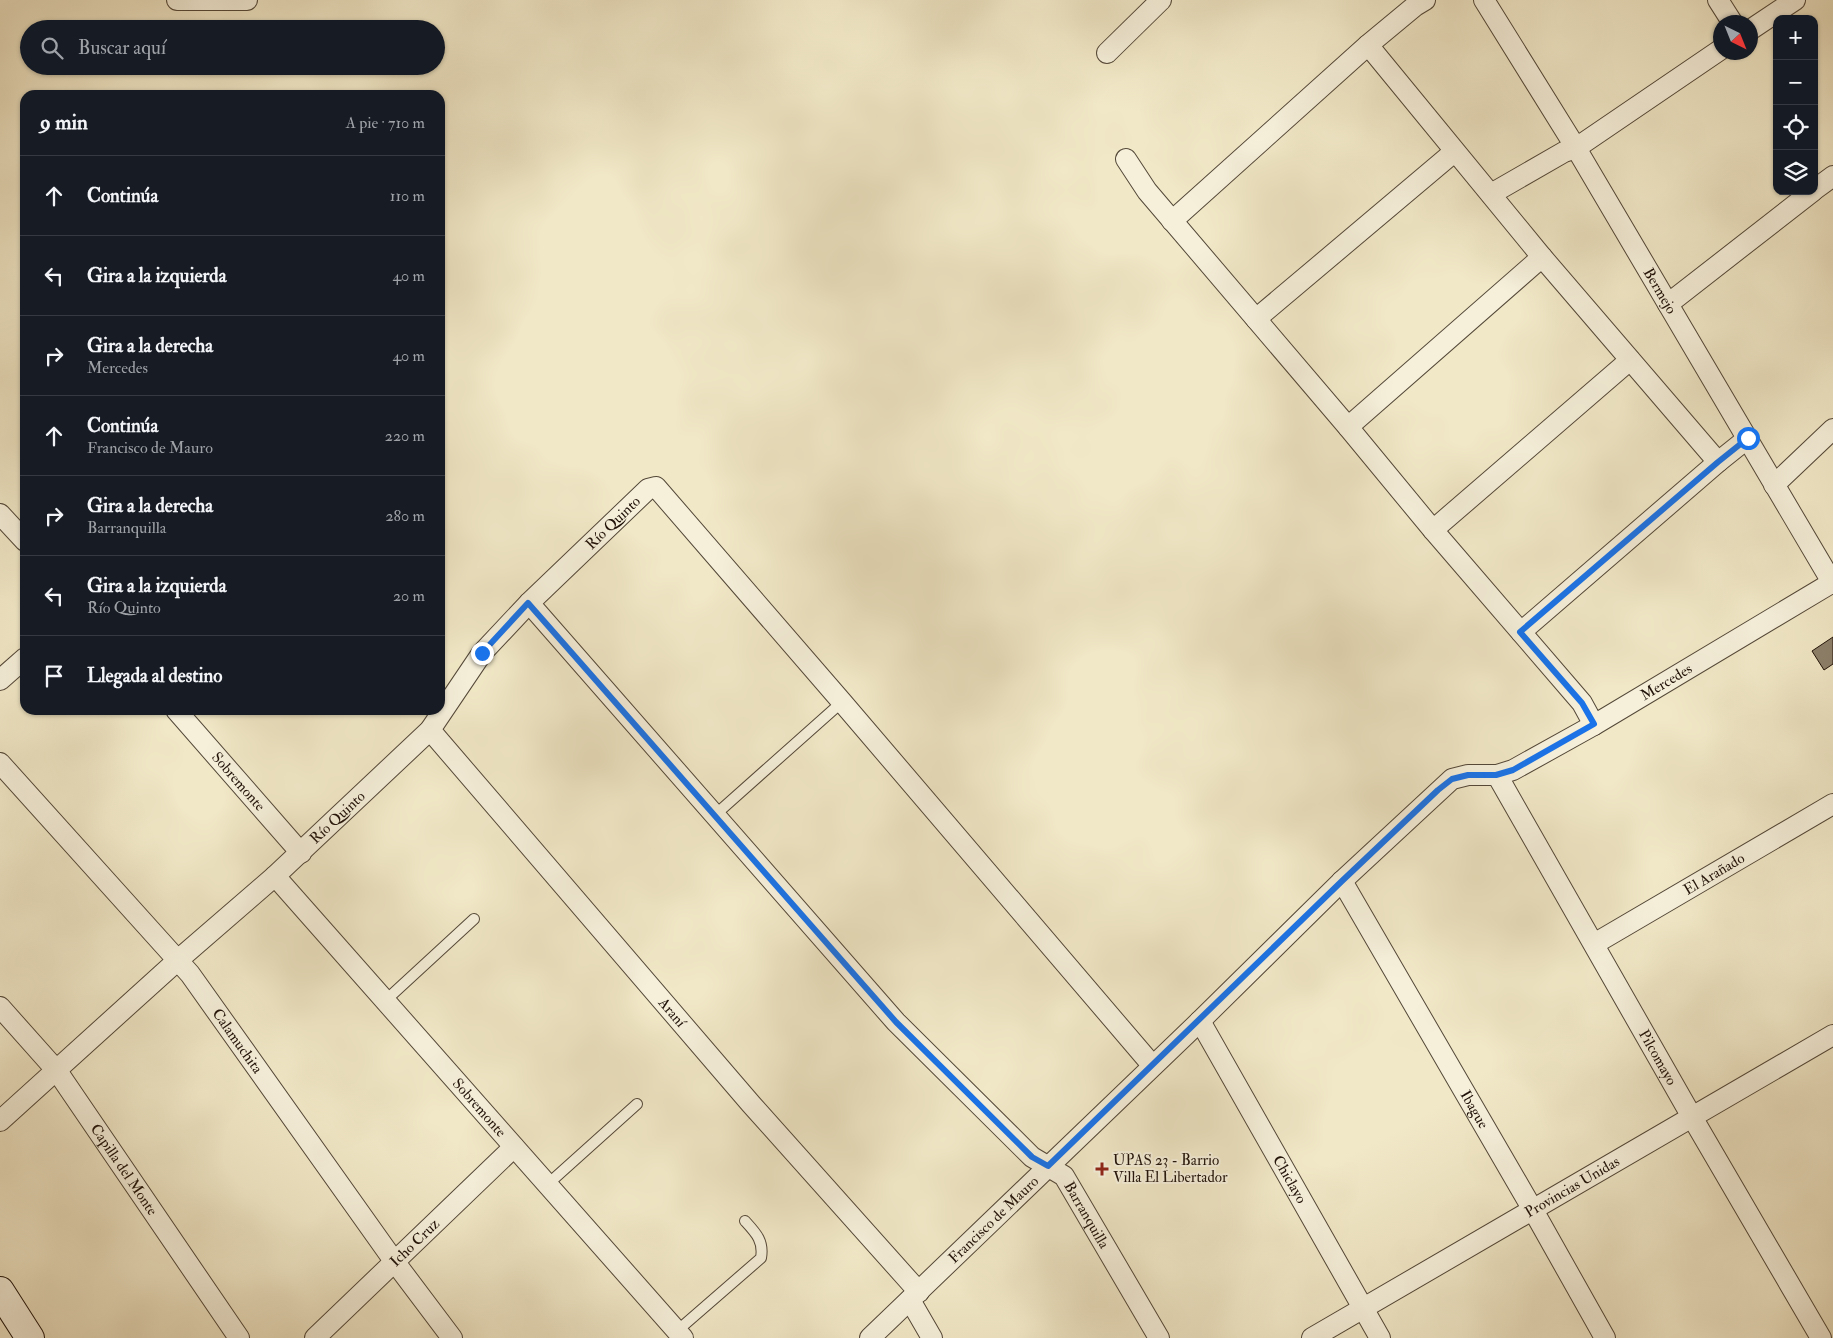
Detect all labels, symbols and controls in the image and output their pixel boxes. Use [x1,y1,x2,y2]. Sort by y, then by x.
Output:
north arrow [1713,15,1758,60]
map controls [1773,15,1818,195]
button: + [1773,15,1818,60]
search box [20,20,445,75]
icon: search [38,34,66,62]
text: Buscar aquí [78,36,166,60]
button: − [1773,60,1818,105]
button: locate [1773,105,1818,150]
text: 9 min [40,109,88,136]
text: A pie · 710 m [346,113,425,133]
button: layers [1773,150,1818,195]
icon: ahead [40,182,68,210]
text: Continúa [87,184,158,208]
text: 110 m [390,186,425,206]
icon: left [40,262,68,290]
text: Gira a la izquierda [87,264,226,288]
street label: Bermejo [1639,265,1681,318]
text: 40 m [392,266,425,286]
text: Gira a la derecha [87,334,213,358]
icon: right [40,342,68,370]
text: 40 m [392,346,425,366]
text: Mercedes [87,358,148,378]
text: Continúa [87,414,158,438]
icon: ahead [40,422,68,450]
text: 220 m [385,426,425,446]
route start [1737,427,1760,450]
text: Francisco de Mauro [87,438,213,458]
street label: Río Quinto [582,492,645,554]
text: Gira a la derecha [87,494,213,518]
icon: right [40,502,68,530]
text: 280 m [385,506,425,526]
text: Barranquilla [87,518,166,538]
text: Gira a la izquierda [87,574,226,598]
icon: left [40,582,68,610]
text: 20 m [393,586,425,606]
text: Río Quinto [87,598,161,618]
route end [471,642,494,665]
street label: Mercedes [1637,659,1696,705]
icon: arrive [40,662,68,690]
text: Llegada al destino [87,664,222,688]
street label: Sobremonte [207,748,269,815]
street label: Río Quinto [306,787,369,848]
street label: El Arañado [1680,849,1748,899]
street label: Araní [653,993,691,1032]
street label: Calamuchita [208,1005,267,1078]
street label: Pilcomayo [1634,1026,1681,1089]
street label: Sobremonte [448,1075,510,1141]
street label: Ibague [1456,1087,1493,1132]
street label: Capilla del Monte [86,1120,162,1219]
place label: UPAS 23 - Barrio Villa El Libertador [1113,1151,1228,1187]
street label: Chiclayo [1268,1152,1311,1207]
street label: Provincias Unidas [1522,1152,1623,1222]
marker: UPAS 23 - Barrio Villa El Libertador [1095,1162,1109,1176]
street label: Francisco de Mauro [944,1172,1043,1268]
street label: Barranquilla [1059,1178,1114,1253]
street label: Icho Cruz [386,1215,444,1271]

